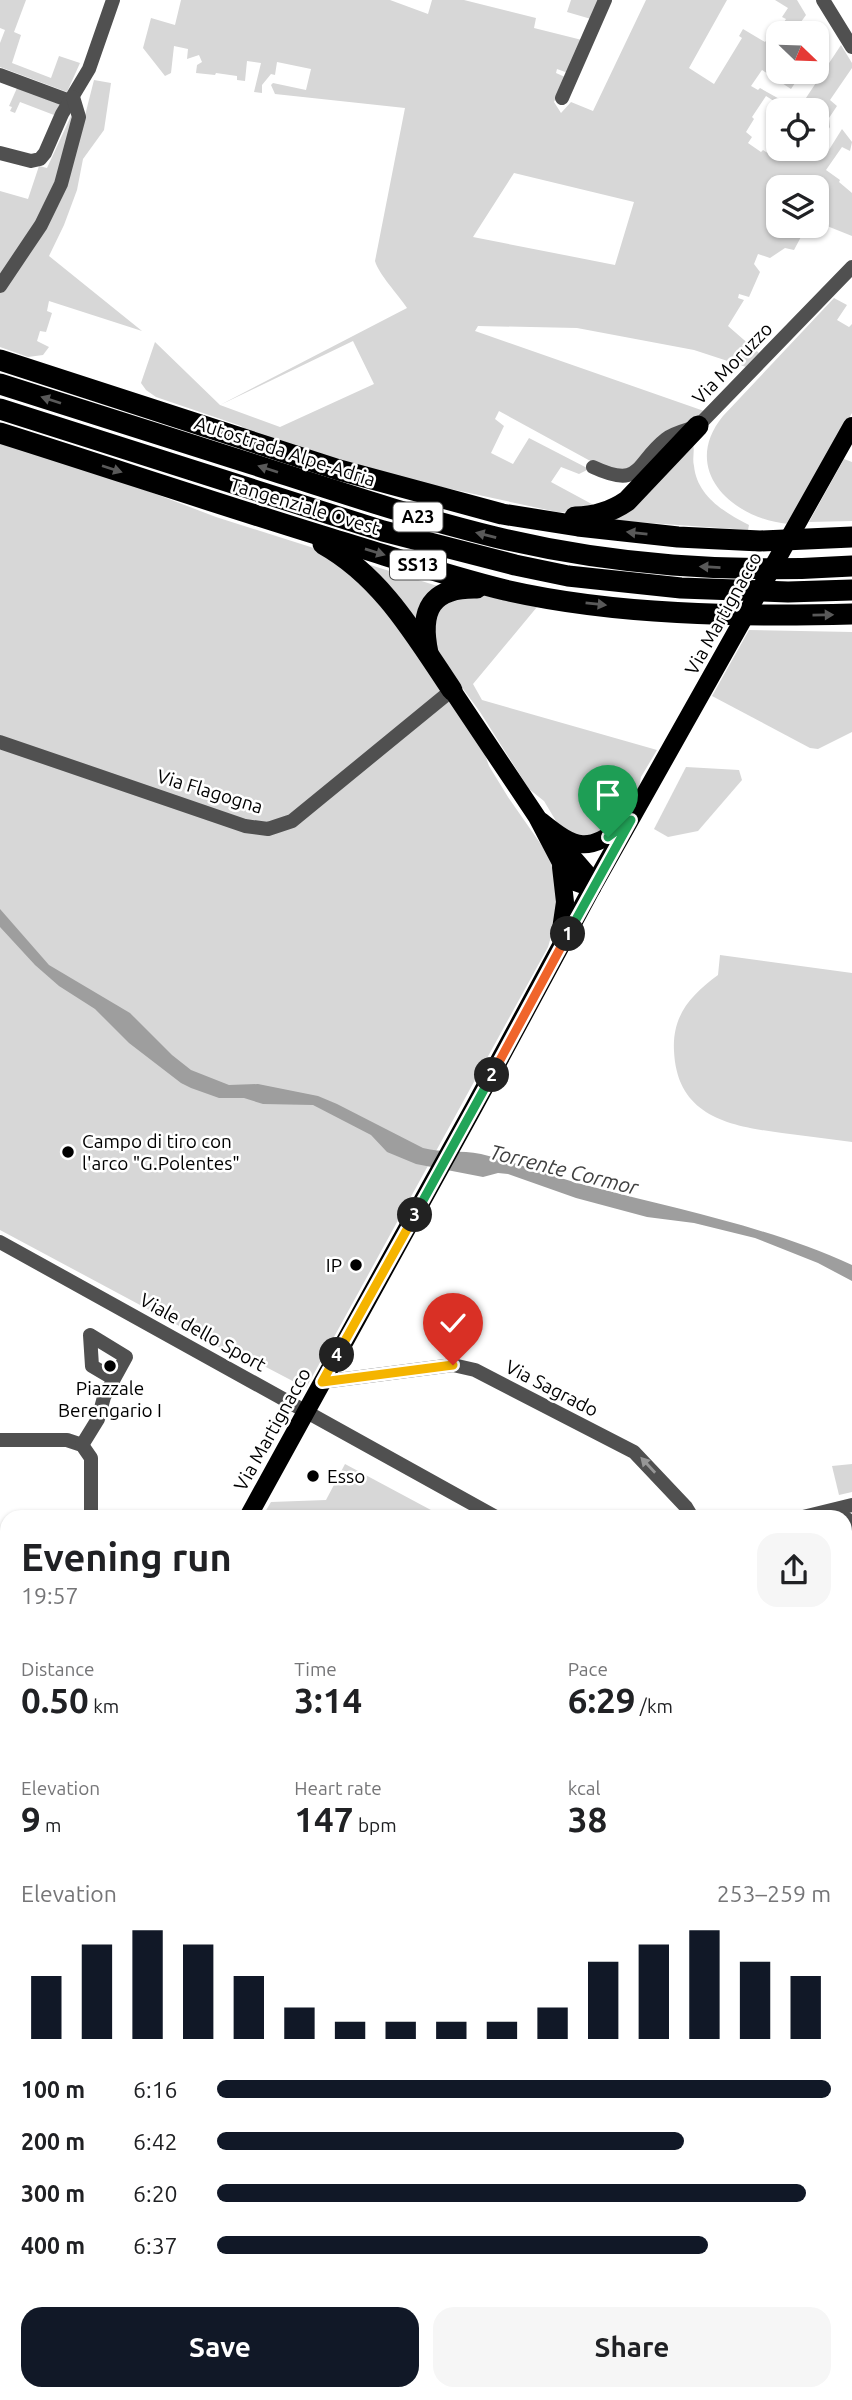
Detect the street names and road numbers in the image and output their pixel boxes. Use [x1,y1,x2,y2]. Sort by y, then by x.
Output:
street label: Via Moruzzo [687,317,777,409]
street label: Autostrada Alpe-Adria [192,411,378,491]
street label: Tangenziale Ovest [227,473,383,539]
road number: A23 [394,503,442,532]
street label: Via Martignacco [680,548,766,678]
road number: SS13 [390,550,446,580]
street label: Via Flagogna [154,764,266,818]
street label: Viale dello Sport [136,1288,270,1376]
street label: Via Sagrado [502,1355,602,1421]
street label: Via Martignacco [229,1364,315,1494]

